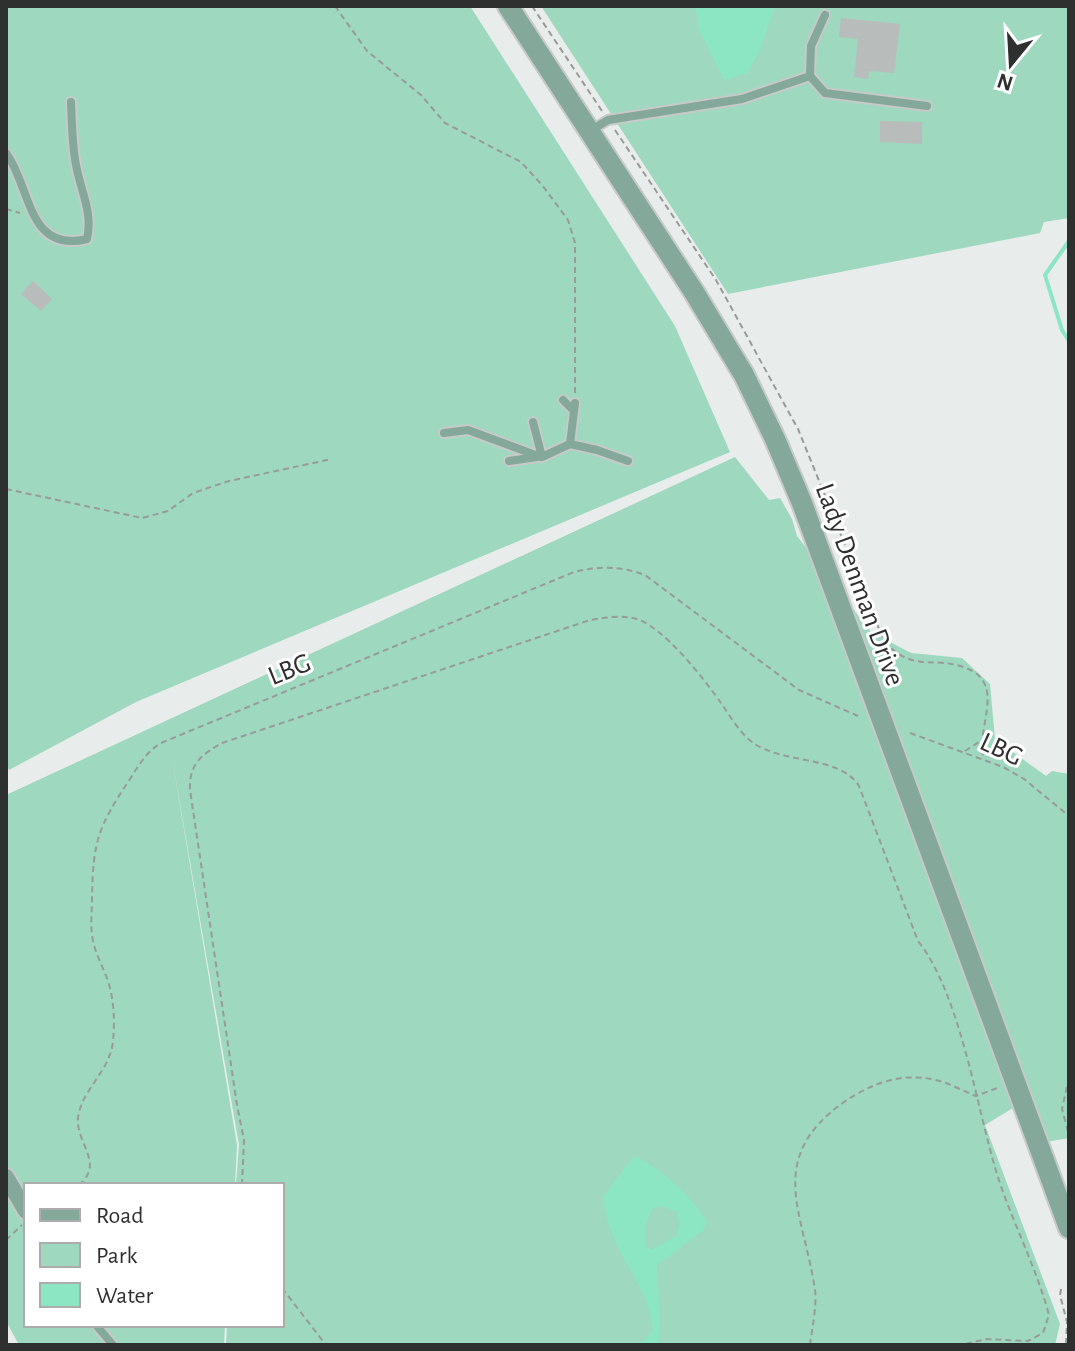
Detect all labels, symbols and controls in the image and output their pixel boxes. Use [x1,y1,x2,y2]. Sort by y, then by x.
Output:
north arrow [971,24,1051,104]
text: N [994,69,1016,95]
street label: Lady Denman Drive [810,480,909,690]
street label: LBG [264,649,315,691]
street label: LBG [976,728,1027,772]
legend [24,1183,284,1327]
text: Road [96,1204,144,1228]
text: Park [96,1244,137,1268]
text: Water [96,1284,154,1308]

